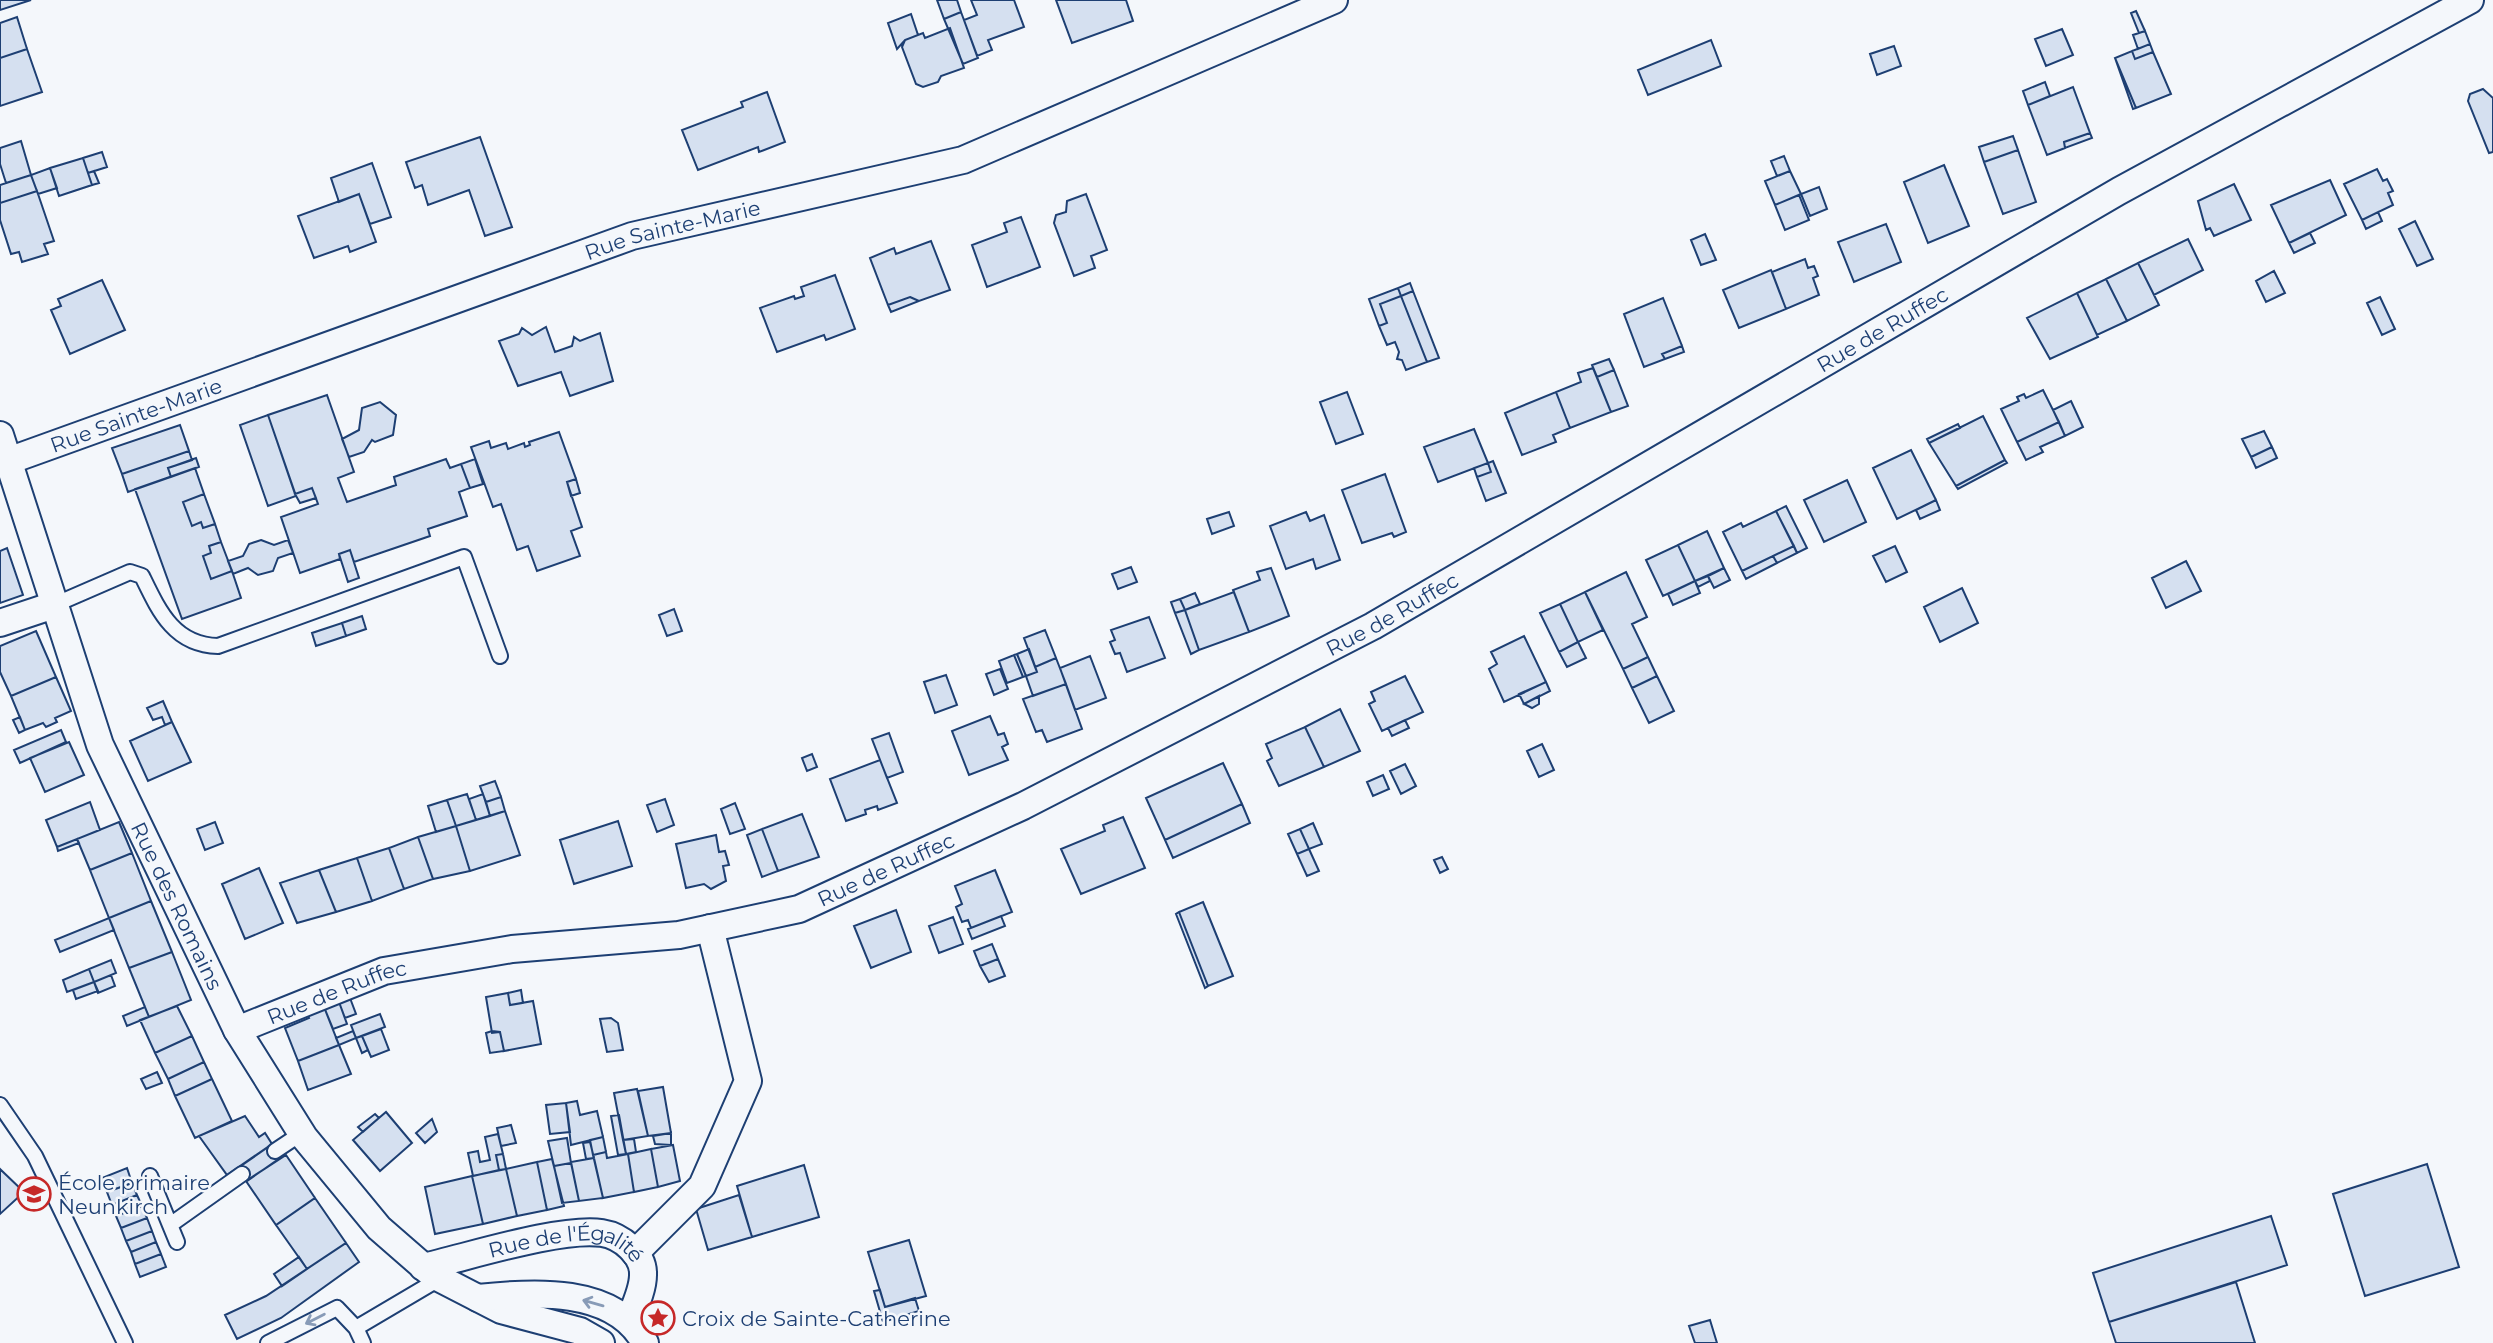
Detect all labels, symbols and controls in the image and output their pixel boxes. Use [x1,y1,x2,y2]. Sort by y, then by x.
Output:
street label: Rue Sainte-Marie [581,194,763,265]
street label: Rue de Ruffec [1812,281,1952,377]
street label: Rue Sainte-Marie [47,372,225,457]
street label: Rue de Ruffec [1321,567,1462,661]
street label: Rue des Romains [126,818,228,994]
street label: Rue de Ruffec [813,827,958,911]
street label: Rue de Ruffec [263,955,408,1029]
place label: École primaire Neunkirch [58,1170,210,1219]
school or university icon: École primaire Neunkirch [15,1175,53,1213]
street label: Rue de l'Égalité [486,1219,650,1267]
one-way arrow [582,1295,604,1308]
place icon: Croix de Sainte-Catherine [639,1299,677,1337]
place label: Croix de Sainte-Catherine [682,1306,951,1331]
one-way arrow [305,1313,326,1326]

